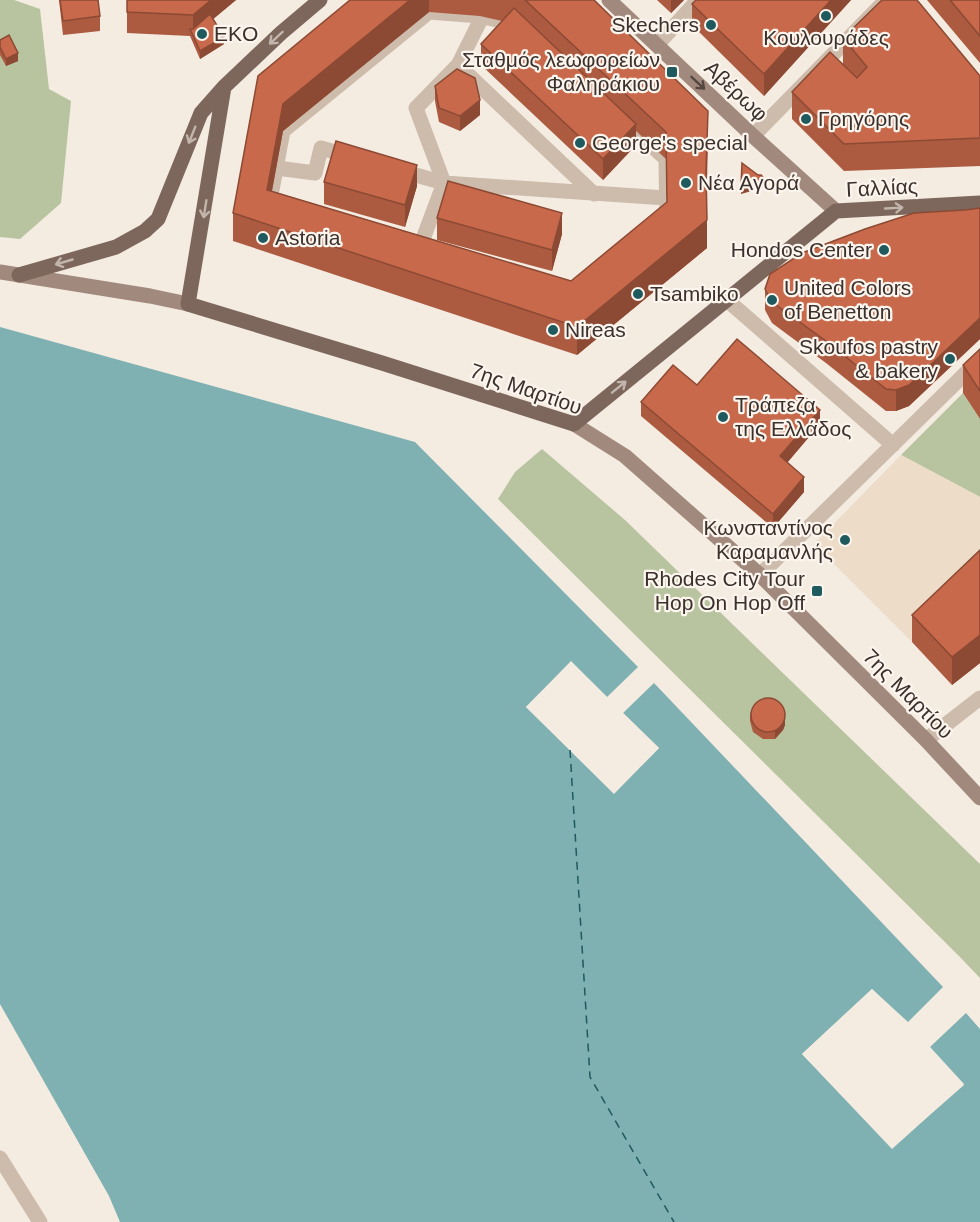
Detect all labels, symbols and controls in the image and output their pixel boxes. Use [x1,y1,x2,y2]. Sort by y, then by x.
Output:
marker: Κουλουράδες [819,9,833,23]
place label: Skechers [611,13,699,36]
marker: Skechers [704,18,718,32]
place label: EKO [214,22,258,45]
place label: Κουλουράδες [763,26,889,49]
marker: EKO [195,27,209,41]
one-way arrow [269,31,284,45]
place label: Σταθμός λεωφορείων Φαληράκιου [462,48,660,95]
street label: Αβέρωφ [700,56,772,125]
marker: Σταθμός λεωφορείων Φαληράκιου [665,65,679,79]
one-way arrow [690,76,705,91]
place label: Γρηγόρης [818,107,909,130]
marker: Γρηγόρης [799,112,813,126]
one-way arrow [186,125,197,144]
place label: George's special [592,131,748,154]
marker: George's special [573,136,587,150]
place label: Νέα Αγορά [698,171,799,194]
street label: Γαλλίας [846,174,918,201]
marker: Νέα Αγορά [679,176,693,190]
one-way arrow [199,198,210,218]
one-way arrow [884,202,904,213]
place label: Astoria [275,226,341,249]
marker: Astoria [256,231,270,245]
place label: Hondos Center [731,238,872,261]
marker: Hondos Center [877,243,891,257]
one-way arrow [55,257,74,268]
place label: United Colors of Benetton [784,276,911,323]
place label: Tsambiko [650,282,739,305]
marker: Tsambiko [631,287,645,301]
marker: United Colors of Benetton [765,293,779,307]
place label: Nireas [565,318,626,341]
marker: Nireas [546,323,560,337]
place label: Skoufos pastry & bakery [799,335,938,382]
marker: Skoufos pastry & bakery [943,352,957,366]
street label: 7ης Μαρτίου [467,359,585,418]
one-way arrow [611,381,627,394]
place label: Τράπεζα της Ελλάδος [735,393,851,440]
marker: Τράπεζα της Ελλάδος [716,410,730,424]
place label: Κωνσταντίνος Καραμανλής [703,516,833,563]
marker: Κωνσταντίνος Καραμανλής [838,533,852,547]
place label: Rhodes City Tour Hop On Hop Off [644,567,805,614]
marker: Rhodes City Tour Hop On Hop Off [810,584,824,598]
street label: 7ης Μαρτίου [859,644,958,743]

